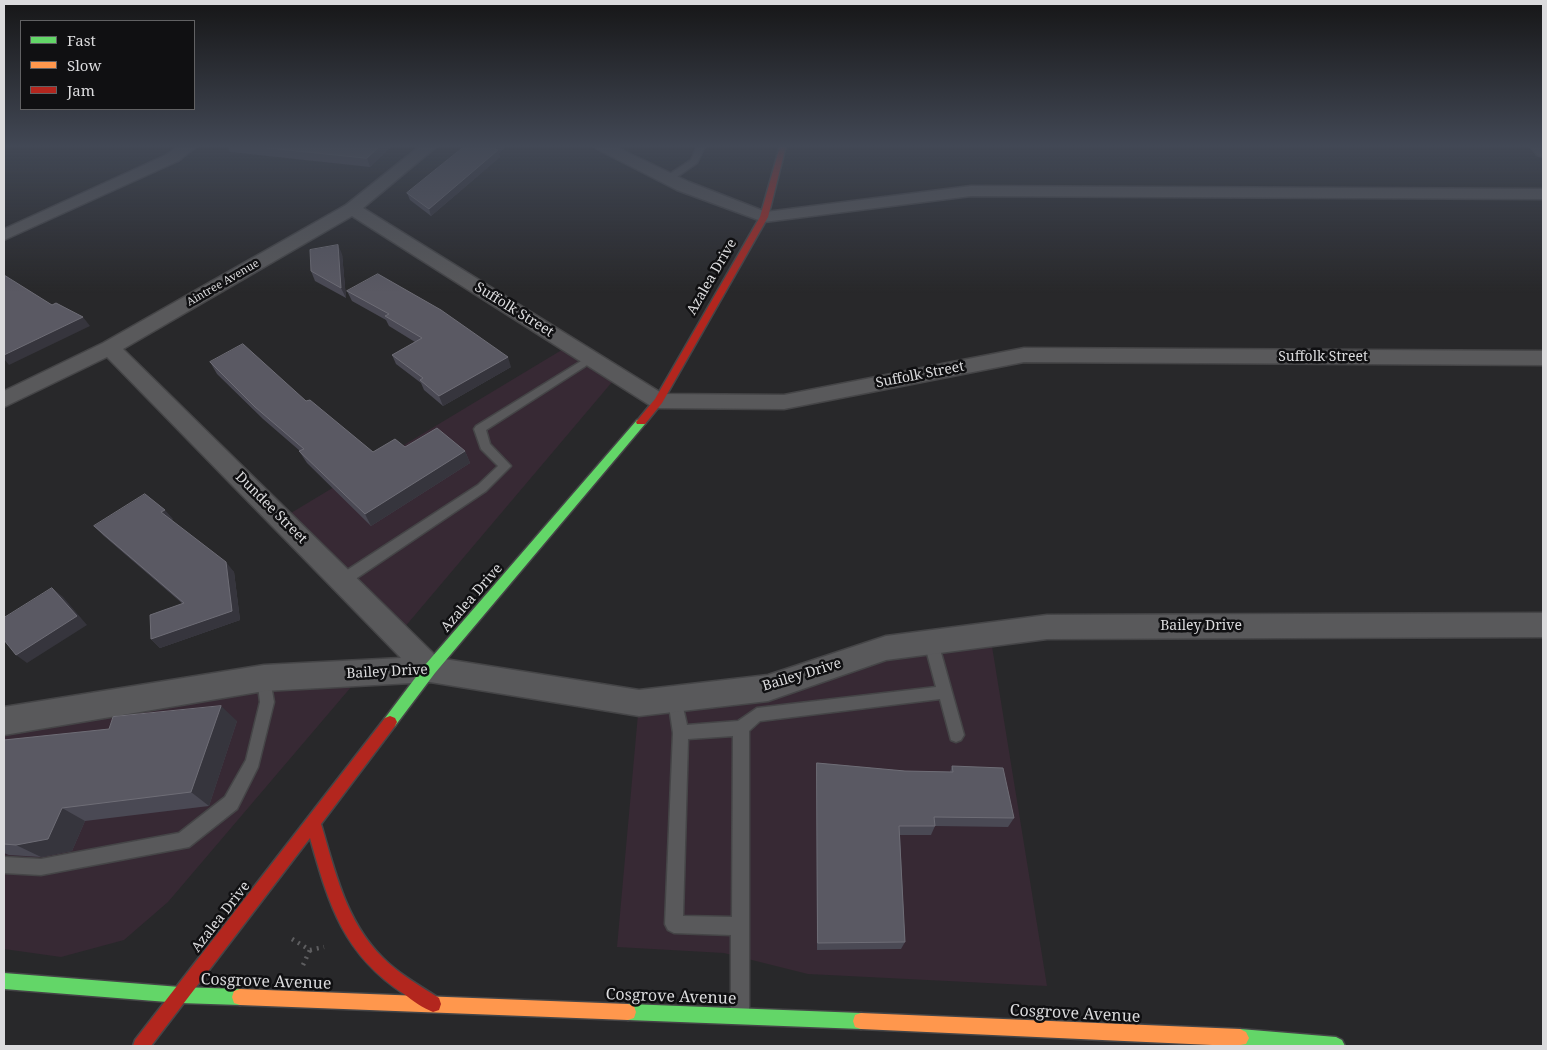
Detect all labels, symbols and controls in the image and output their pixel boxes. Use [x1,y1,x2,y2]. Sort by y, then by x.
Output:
legend [20,20,195,110]
text: Fast [67,30,96,50]
text: Slow [67,55,101,75]
text: Jam [67,80,95,100]
street label: Azalea Drive [683,236,741,318]
street label: Aintree Avenue [184,257,262,309]
street label: Suffolk Street [472,279,556,341]
street label: Suffolk Street [1278,349,1368,365]
street label: Suffolk Street [874,358,966,392]
street label: Dundee Street [232,469,310,547]
street label: Azalea Drive [438,560,506,636]
street label: Bailey Drive [1160,618,1242,634]
street label: Bailey Drive [760,655,844,695]
street label: Bailey Drive [346,661,428,683]
street label: Azalea Drive [188,878,254,956]
street label: Cosgrove Avenue [200,970,332,994]
street label: Cosgrove Avenue [605,985,737,1009]
street label: Cosgrove Avenue [1009,1001,1141,1027]

